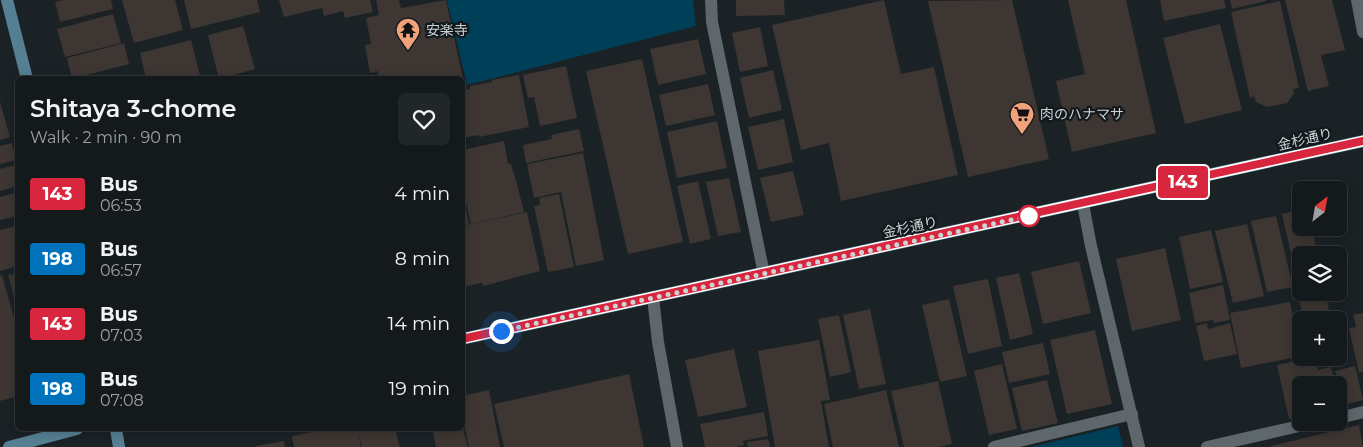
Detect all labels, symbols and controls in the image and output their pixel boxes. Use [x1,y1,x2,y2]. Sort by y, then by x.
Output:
temple icon: 安楽寺 [395,17,421,51]
place label: 安楽寺 [426,21,468,39]
button: heart [398,93,450,145]
text: Shitaya 3-chome [30,94,236,123]
supermarket icon: 肉のハナマサ [1009,101,1035,135]
place label: 肉のハナマサ [1040,105,1124,123]
street label: 金杉通り [1276,124,1334,154]
text: Walk · 2 min · 90 m [30,128,182,147]
line badge: 143 [1154,166,1212,198]
text: 143 [1168,171,1198,193]
text: Bus [100,173,138,196]
north arrow [1292,181,1348,236]
map controls [1292,181,1347,431]
text: 4 min [394,182,450,205]
text: 143 [43,183,73,205]
text: 06:53 [100,196,142,215]
unlabelled marker [1018,205,1040,227]
street label: 金杉通り [881,212,939,242]
text: Bus [100,238,138,261]
button: layers [1292,246,1347,301]
text: 8 min [395,247,450,270]
text: 198 [42,248,73,270]
text: 06:57 [100,261,142,280]
text: Bus [100,303,138,326]
button: + [1292,311,1347,366]
text: 14 min [387,312,450,335]
text: 143 [43,313,73,335]
your location [489,319,514,344]
text: 07:03 [100,326,142,345]
text: Bus [100,368,138,391]
button: − [1292,376,1347,431]
text: 19 min [388,377,450,400]
text: 198 [42,378,73,400]
text: 07:08 [100,391,144,410]

